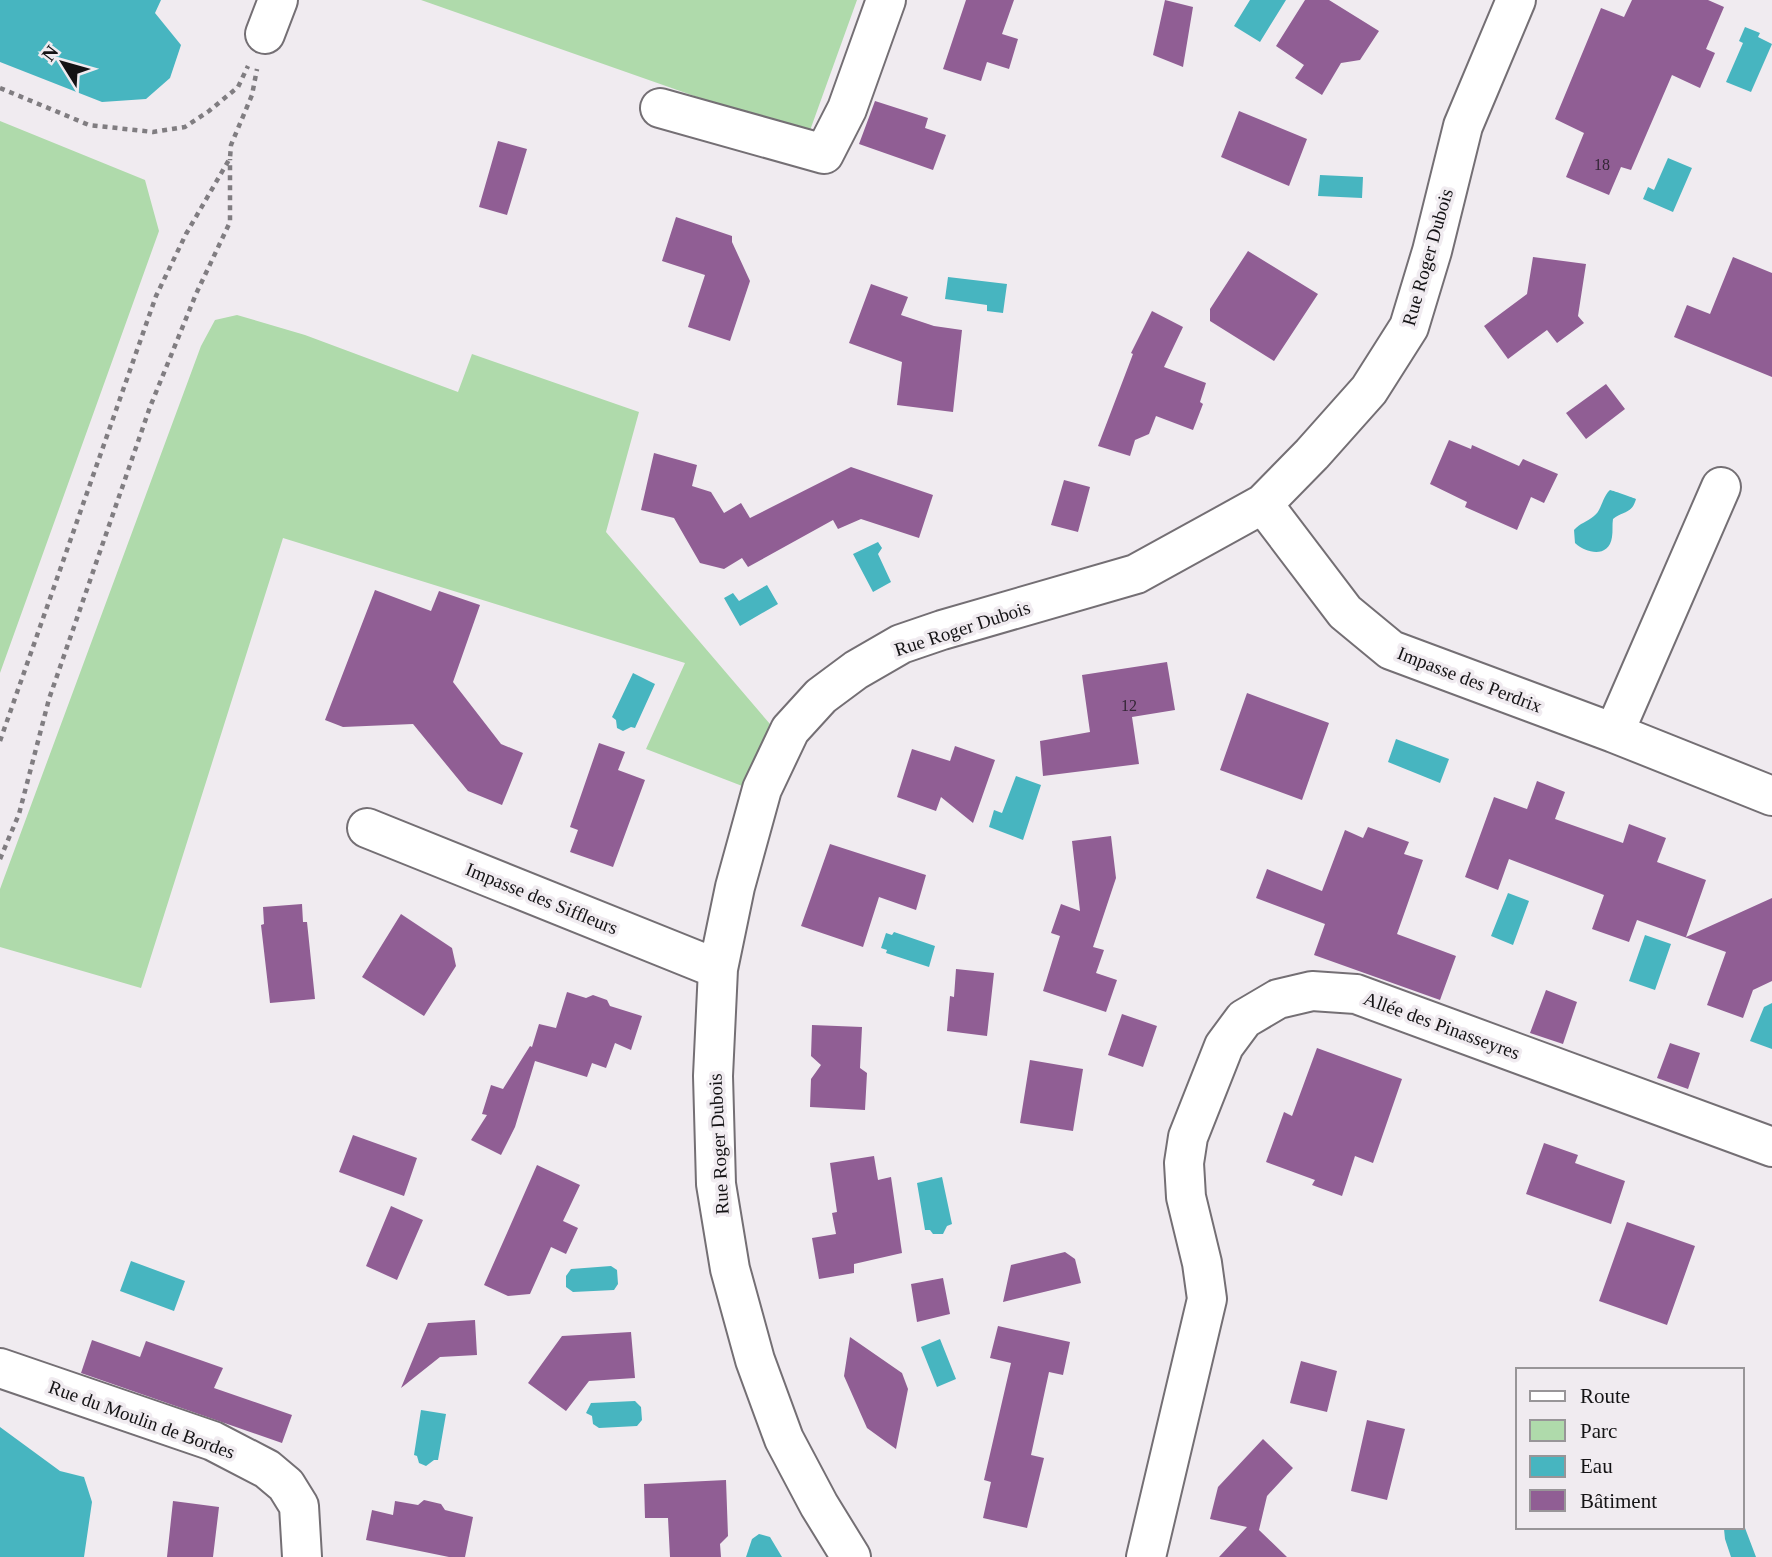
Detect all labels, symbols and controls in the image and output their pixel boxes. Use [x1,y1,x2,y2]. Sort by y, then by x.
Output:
north arrow [28,28,98,98]
text: N [37,41,63,65]
house number: 18 [1594,156,1610,173]
street label: Rue Roger Dubois [1398,186,1457,328]
street label: Rue Roger Dubois [892,597,1033,660]
street label: Impasse des Perdrix [1395,642,1545,717]
house number: 12 [1121,697,1137,714]
street label: Impasse des Siffleurs [463,858,621,939]
street label: Allée des Pinasseyres [1361,987,1523,1063]
street label: Rue Roger Dubois [704,1073,733,1215]
legend [1516,1368,1744,1529]
street label: Rue du Moulin de Bordes [46,1376,238,1463]
text: Route [1580,1384,1630,1408]
text: Parc [1580,1419,1617,1443]
text: Eau [1580,1454,1613,1478]
text: Bâtiment [1580,1489,1657,1513]

